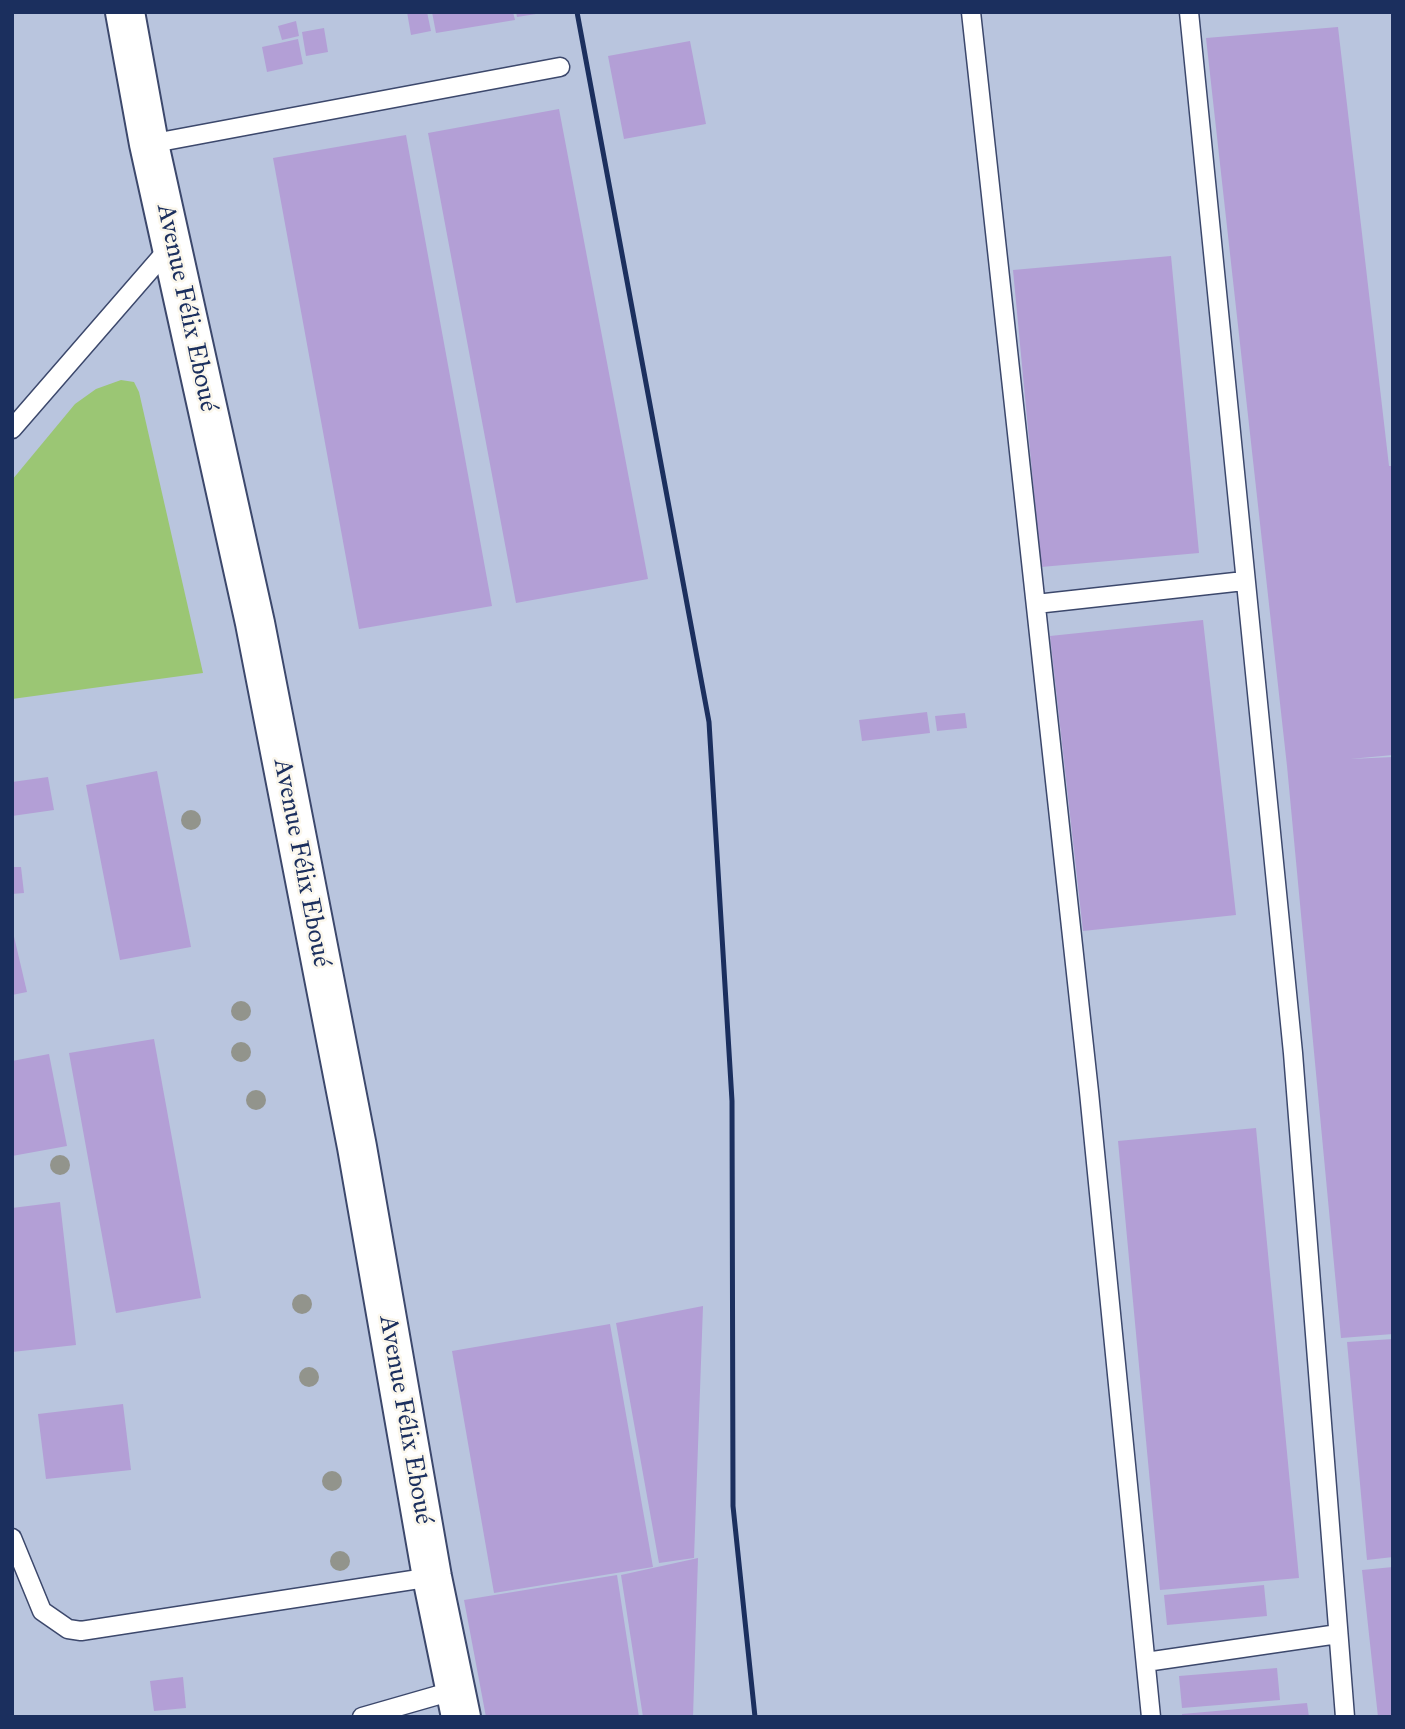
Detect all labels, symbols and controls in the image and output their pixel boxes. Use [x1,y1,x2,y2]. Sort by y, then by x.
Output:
street label: Avenue Félix Eboué [149,201,223,415]
street label: Avenue Félix Eboué [266,756,336,970]
street label: Avenue Félix Eboué [371,1313,439,1527]

